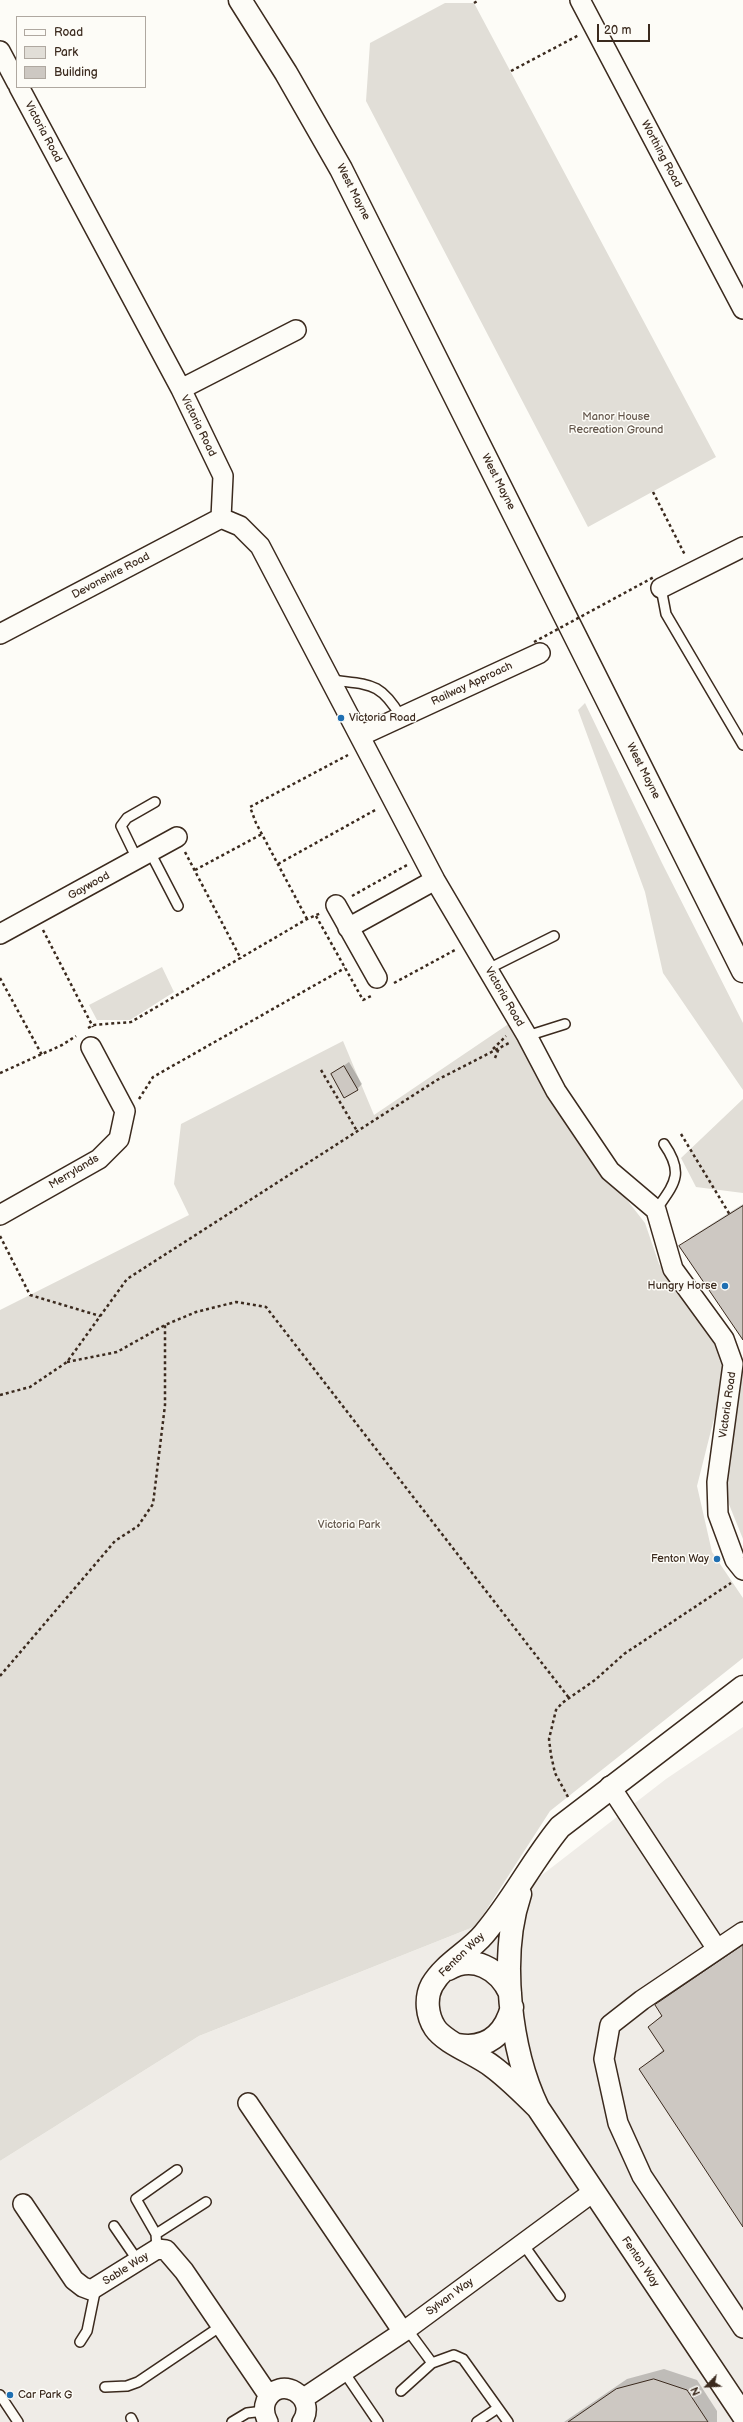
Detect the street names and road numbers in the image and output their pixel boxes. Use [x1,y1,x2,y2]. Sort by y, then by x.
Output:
street label: Victoria Road [21,99,65,165]
street label: Worthing Road [638,118,684,190]
street label: West Mayne [333,162,373,222]
street label: Victoria Road [177,393,219,459]
street label: West Mayne [478,452,518,512]
street label: Devonshire Road [70,550,152,602]
street label: Railway Approach [429,659,515,709]
street label: West Mayne [623,741,663,801]
street label: Gaywood [66,869,112,903]
street label: Victoria Road [482,965,526,1029]
street label: Merrylands [47,1152,101,1192]
street label: Victoria Road [717,1371,739,1439]
street label: Fenton Way [437,1930,487,1980]
street label: Fenton Way [618,2234,662,2290]
street label: Sable Way [101,2250,151,2288]
street label: Sylvan Way [424,2275,476,2319]

